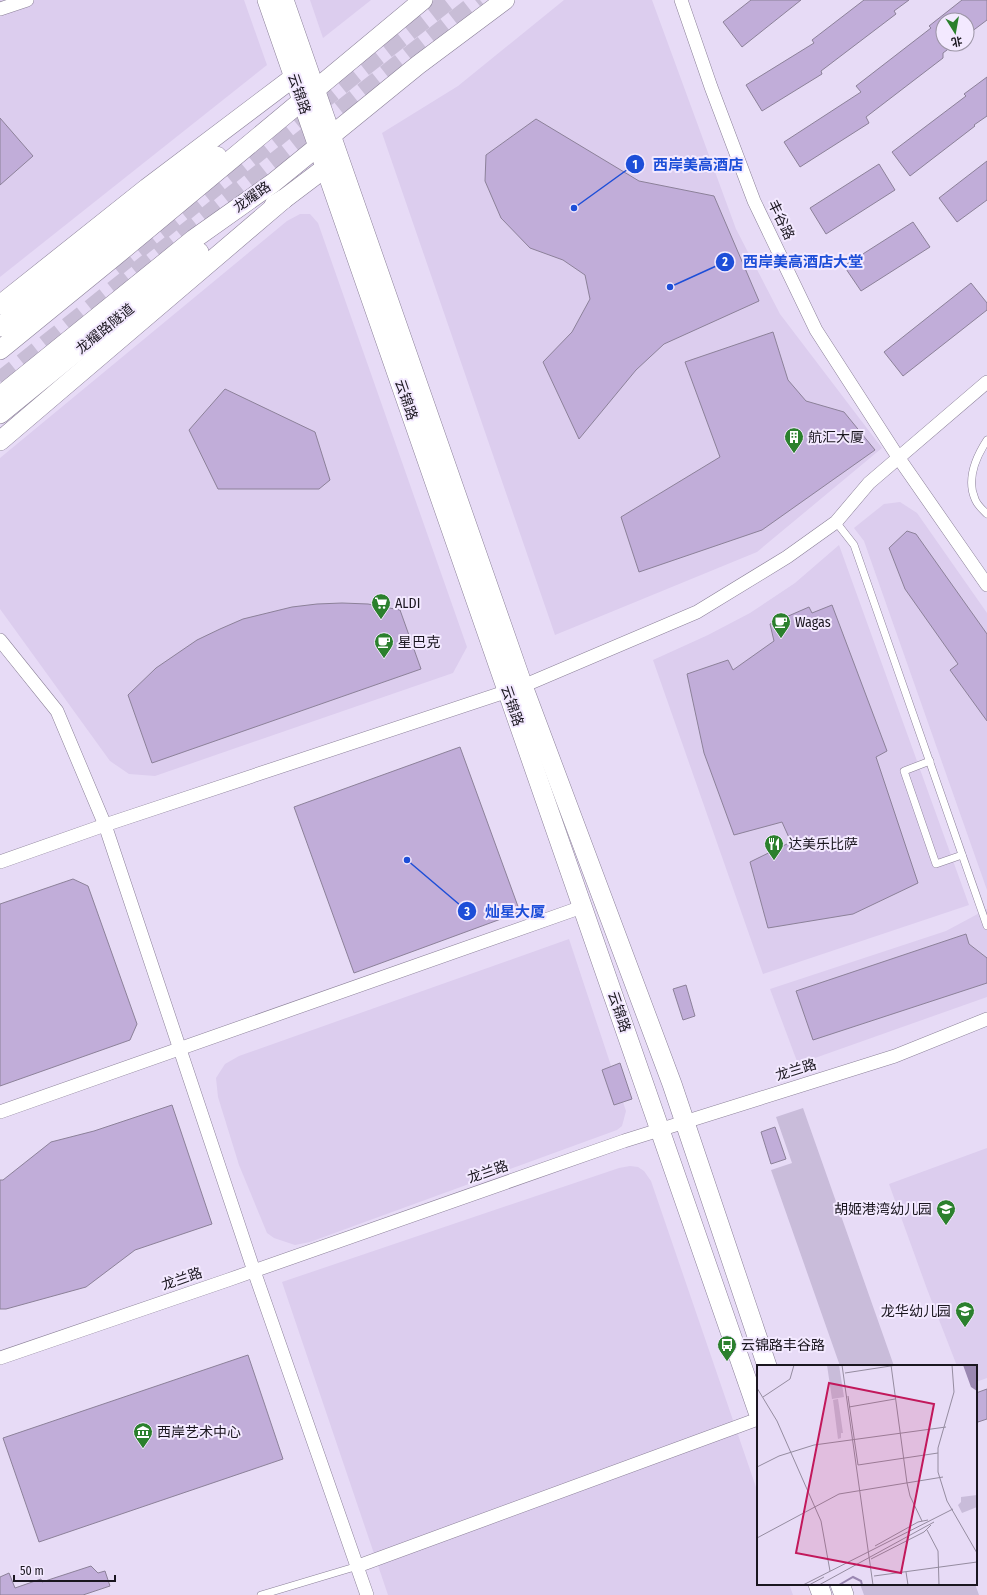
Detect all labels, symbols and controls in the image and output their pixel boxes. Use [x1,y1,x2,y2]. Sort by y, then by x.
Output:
north arrow [935,12,975,52]
text: 北 [950,34,963,49]
street label: 云锦路 [284,71,314,117]
callout: 西岸美高酒店 [625,151,751,178]
text: 西岸美高酒店 [653,156,743,174]
text: 1 [632,158,638,172]
street label: 龙耀路 [230,178,274,216]
street label: 丰谷路 [764,197,798,243]
callout: 西岸美高酒店大堂 [715,249,871,276]
text: 西岸美高酒店大堂 [743,253,863,271]
text: 2 [721,255,728,269]
street label: 龙耀路隧道 [72,300,138,358]
street label: 云锦路 [391,377,421,423]
building icon: 航汇大厦 [783,426,805,454]
place label: 航汇大厦 [808,429,864,446]
supermarket icon: ALDI [370,592,392,620]
place label: ALDI [395,595,420,612]
cafe icon: Wagas [770,611,792,639]
place label: Wagas [795,614,831,631]
cafe icon: 星巴克 [373,631,395,659]
place label: 星巴克 [398,634,440,651]
street label: 云锦路 [497,683,527,729]
restaurant icon: 达美乐比萨 [763,833,785,861]
place label: 达美乐比萨 [788,836,858,853]
callout: 灿星大厦 [457,898,553,925]
text: 灿星大厦 [485,903,545,921]
text: 3 [463,905,470,919]
street label: 云锦路 [604,989,634,1035]
street label: 龙兰路 [773,1056,819,1084]
street label: 龙兰路 [465,1157,511,1187]
school or university icon: 胡姬港湾幼儿园 [935,1198,957,1226]
place label: 胡姬港湾幼儿园 [834,1201,932,1218]
street label: 龙兰路 [159,1264,205,1294]
school or university icon: 龙华幼儿园 [954,1300,976,1328]
place label: 龙华幼儿园 [881,1303,951,1320]
bus stop icon: 云锦路丰谷路 [716,1334,738,1362]
place label: 云锦路丰谷路 [741,1337,825,1354]
inset map [757,1365,977,1585]
museum icon: 西岸艺术中心 [132,1421,154,1449]
place label: 西岸艺术中心 [157,1424,241,1441]
scale bar [14,1557,115,1583]
text: 50 m [20,1564,44,1578]

